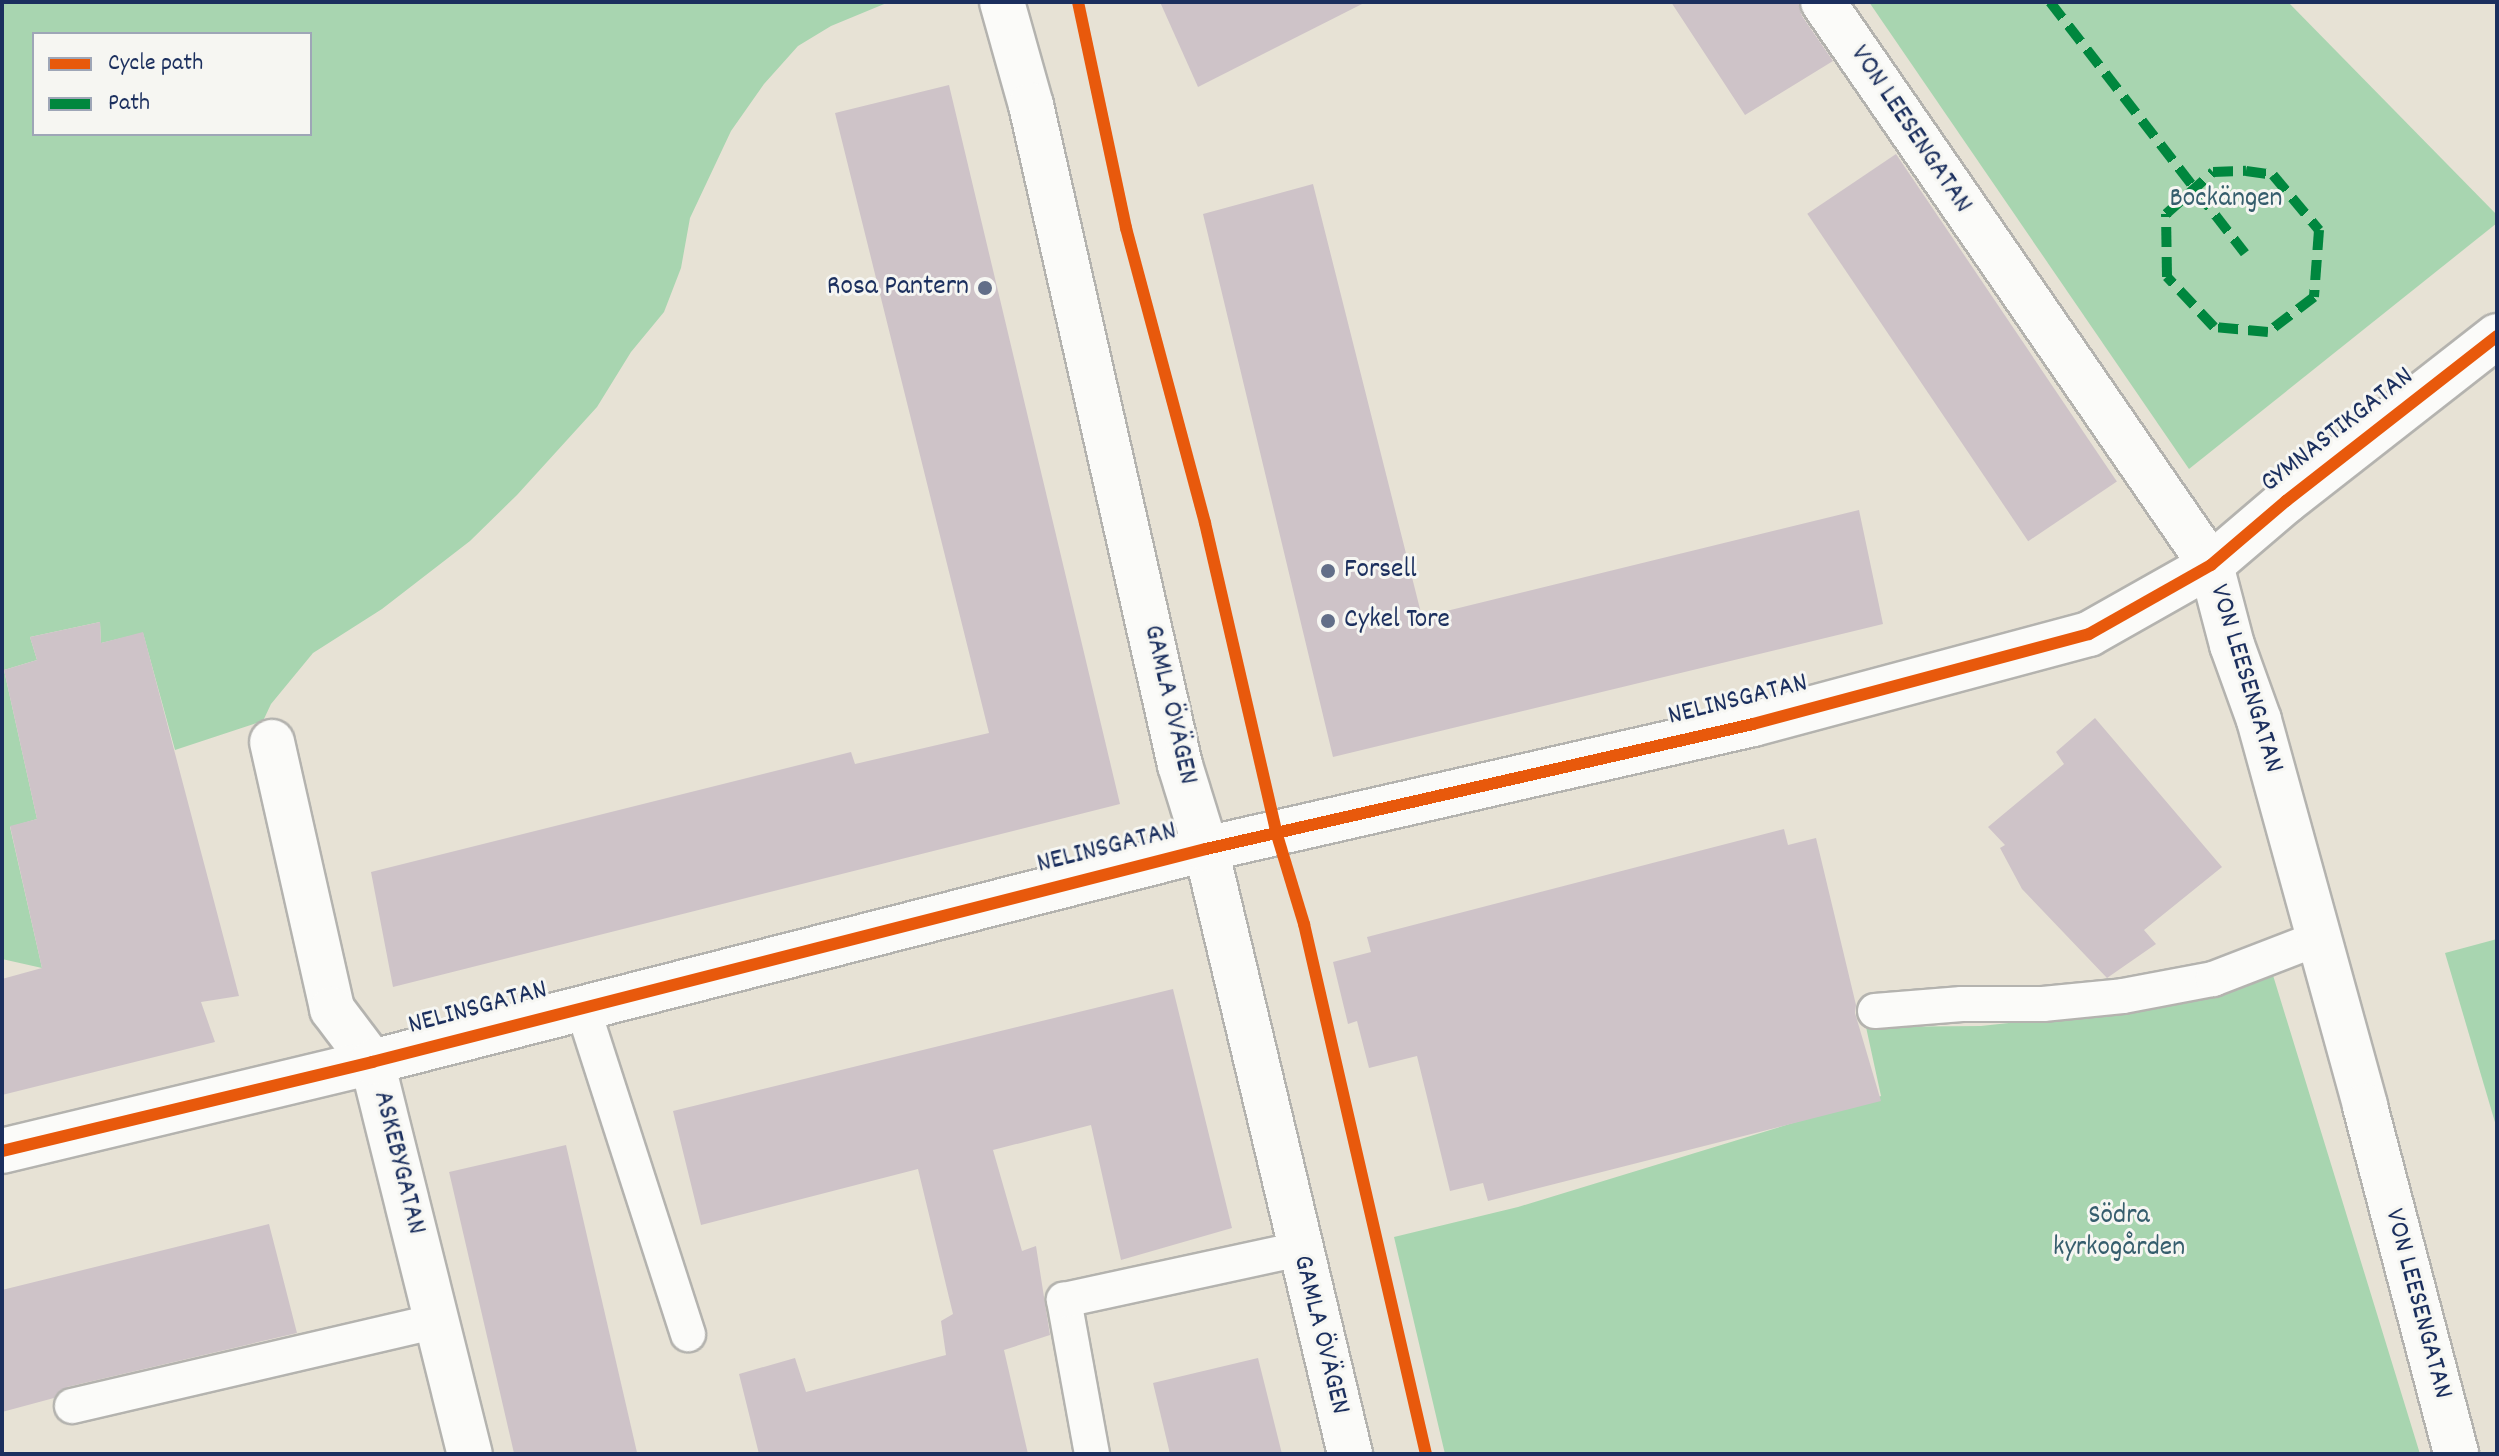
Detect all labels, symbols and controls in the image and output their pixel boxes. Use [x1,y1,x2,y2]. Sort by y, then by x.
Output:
legend [32,32,312,136]
street label: VON LEESENGATAN [1841,40,1979,220]
text: Cycle path [108,47,203,81]
text: Path [108,87,150,121]
park label: Bockängen [2170,183,2282,217]
place label: Rosa Pantern [827,271,969,305]
marker: Rosa Pantern [976,279,994,297]
street label: GYMNASTIKGATAN [2255,361,2421,501]
place label: Forsell [1344,554,1417,588]
marker: Forsell [1319,562,1337,580]
street label: VON LEESENGATAN [2200,581,2290,777]
place label: Cykel Tore [1344,604,1450,638]
marker: Cykel Tore [1319,612,1337,630]
street label: GAMLA ÖVÄGEN [1134,622,1204,788]
street label: NELINSGATAN [1665,667,1811,735]
street label: NELINSGATAN [1034,815,1180,883]
street label: NELINSGATAN [405,974,551,1044]
street label: ASKEBYGATAN [364,1088,432,1238]
park label: Södra kyrkogården [2053,1200,2185,1266]
street label: VON LEESENGATAN [2375,1205,2459,1403]
street label: GAMLA ÖVÄGEN [1284,1252,1356,1418]

